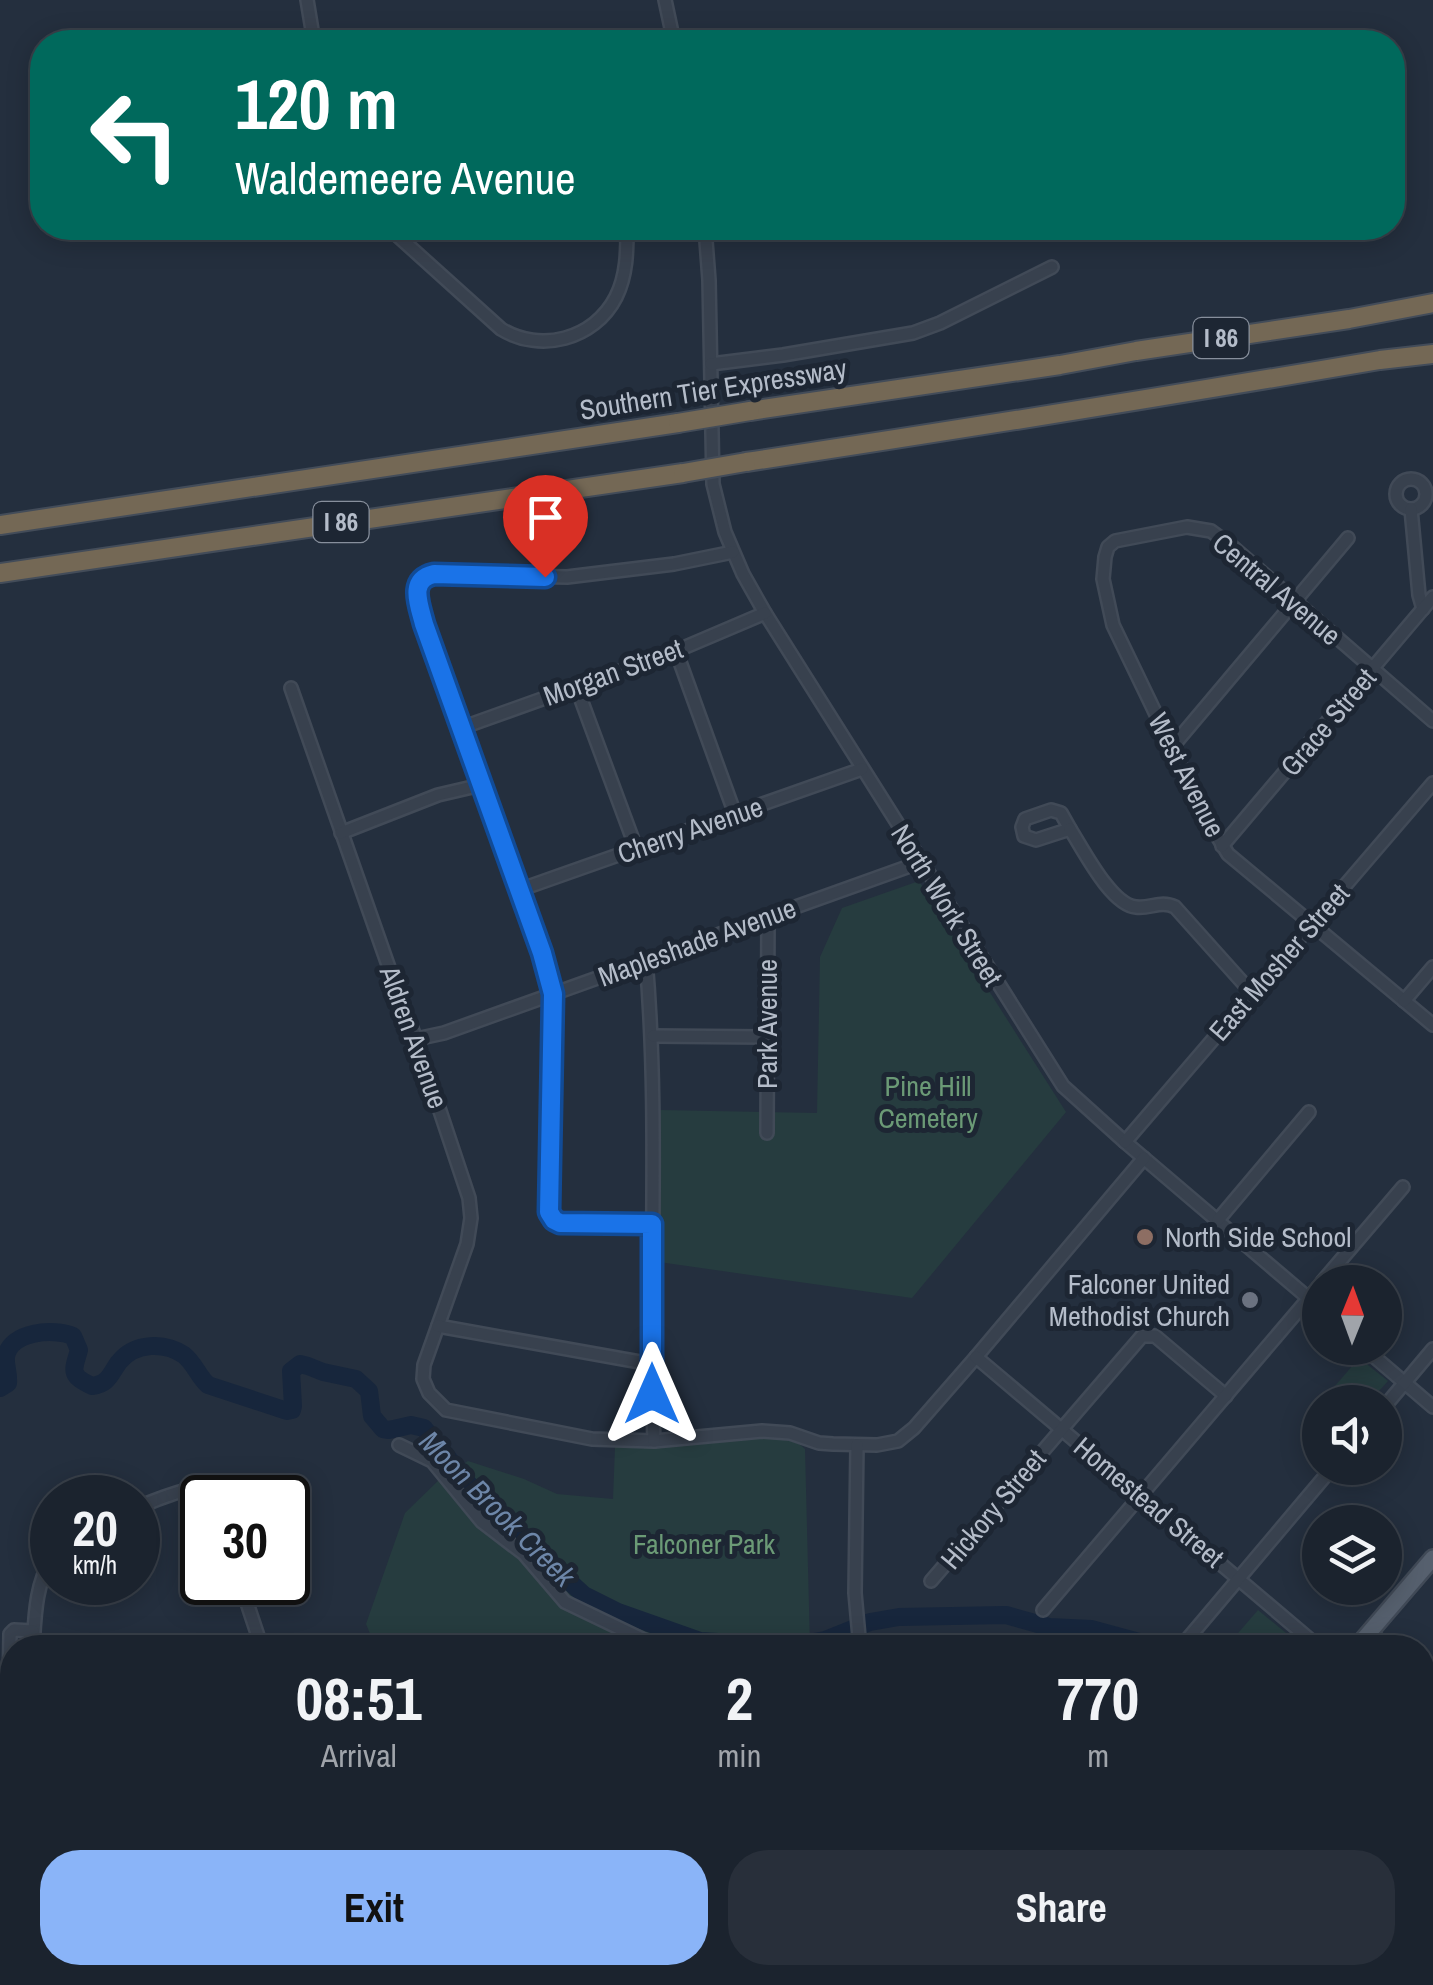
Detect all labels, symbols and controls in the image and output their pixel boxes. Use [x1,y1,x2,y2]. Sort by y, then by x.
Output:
text: 120 m [235,57,398,151]
icon: left [70,70,200,200]
text: Waldemeere Avenue [235,147,576,208]
road number: I 86 [1194,318,1248,358]
street label: Southern Tier Expressway [577,349,850,429]
pin [503,475,588,578]
icon: arrive [518,490,573,545]
road number: I 86 [314,502,368,542]
street label: Central Avenue [1205,524,1349,654]
street label: Morgan Street [538,629,688,715]
street label: Grace Street [1272,660,1384,784]
street label: West Avenue [1140,706,1234,844]
street label: Cherry Avenue [612,787,768,873]
street label: North Work Street [882,817,1012,993]
street label: East Mosher Street [1200,875,1358,1049]
street label: Mapleshade Avenue [593,889,801,995]
street label: Park Avenue [748,959,786,1089]
street label: Aldren Avenue [370,960,457,1113]
park label: Pine Hill Cemetery [878,1067,978,1137]
place label: North Side School [1165,1218,1351,1256]
marker: North Side School [1134,1226,1156,1248]
place label: Falconer United Methodist Church [1049,1265,1230,1335]
north arrow [1302,1265,1402,1365]
map controls [1302,1265,1402,1605]
marker: Falconer United Methodist Church [1239,1289,1261,1311]
position arrow [600,1342,704,1446]
button: sound [1302,1385,1402,1485]
water label: Moon Brook Creek [411,1422,586,1596]
street label: Homestead Street [1066,1428,1232,1576]
street label: Hickory Street [932,1441,1054,1577]
speed limit sign: 30 [180,1475,310,1605]
text: 20 [72,1494,118,1562]
button: layers [1302,1505,1402,1605]
park label: Falconer Park [633,1525,775,1563]
text: km/h [73,1548,117,1582]
text: 08:51 [296,1658,422,1739]
text: 2 [726,1658,753,1739]
text: 770 [1057,1658,1139,1739]
text: Arrival [321,1734,397,1777]
text: min [717,1734,761,1777]
text: m [1087,1734,1109,1777]
button: Exit [40,1850,708,1965]
button: Share [728,1850,1395,1965]

